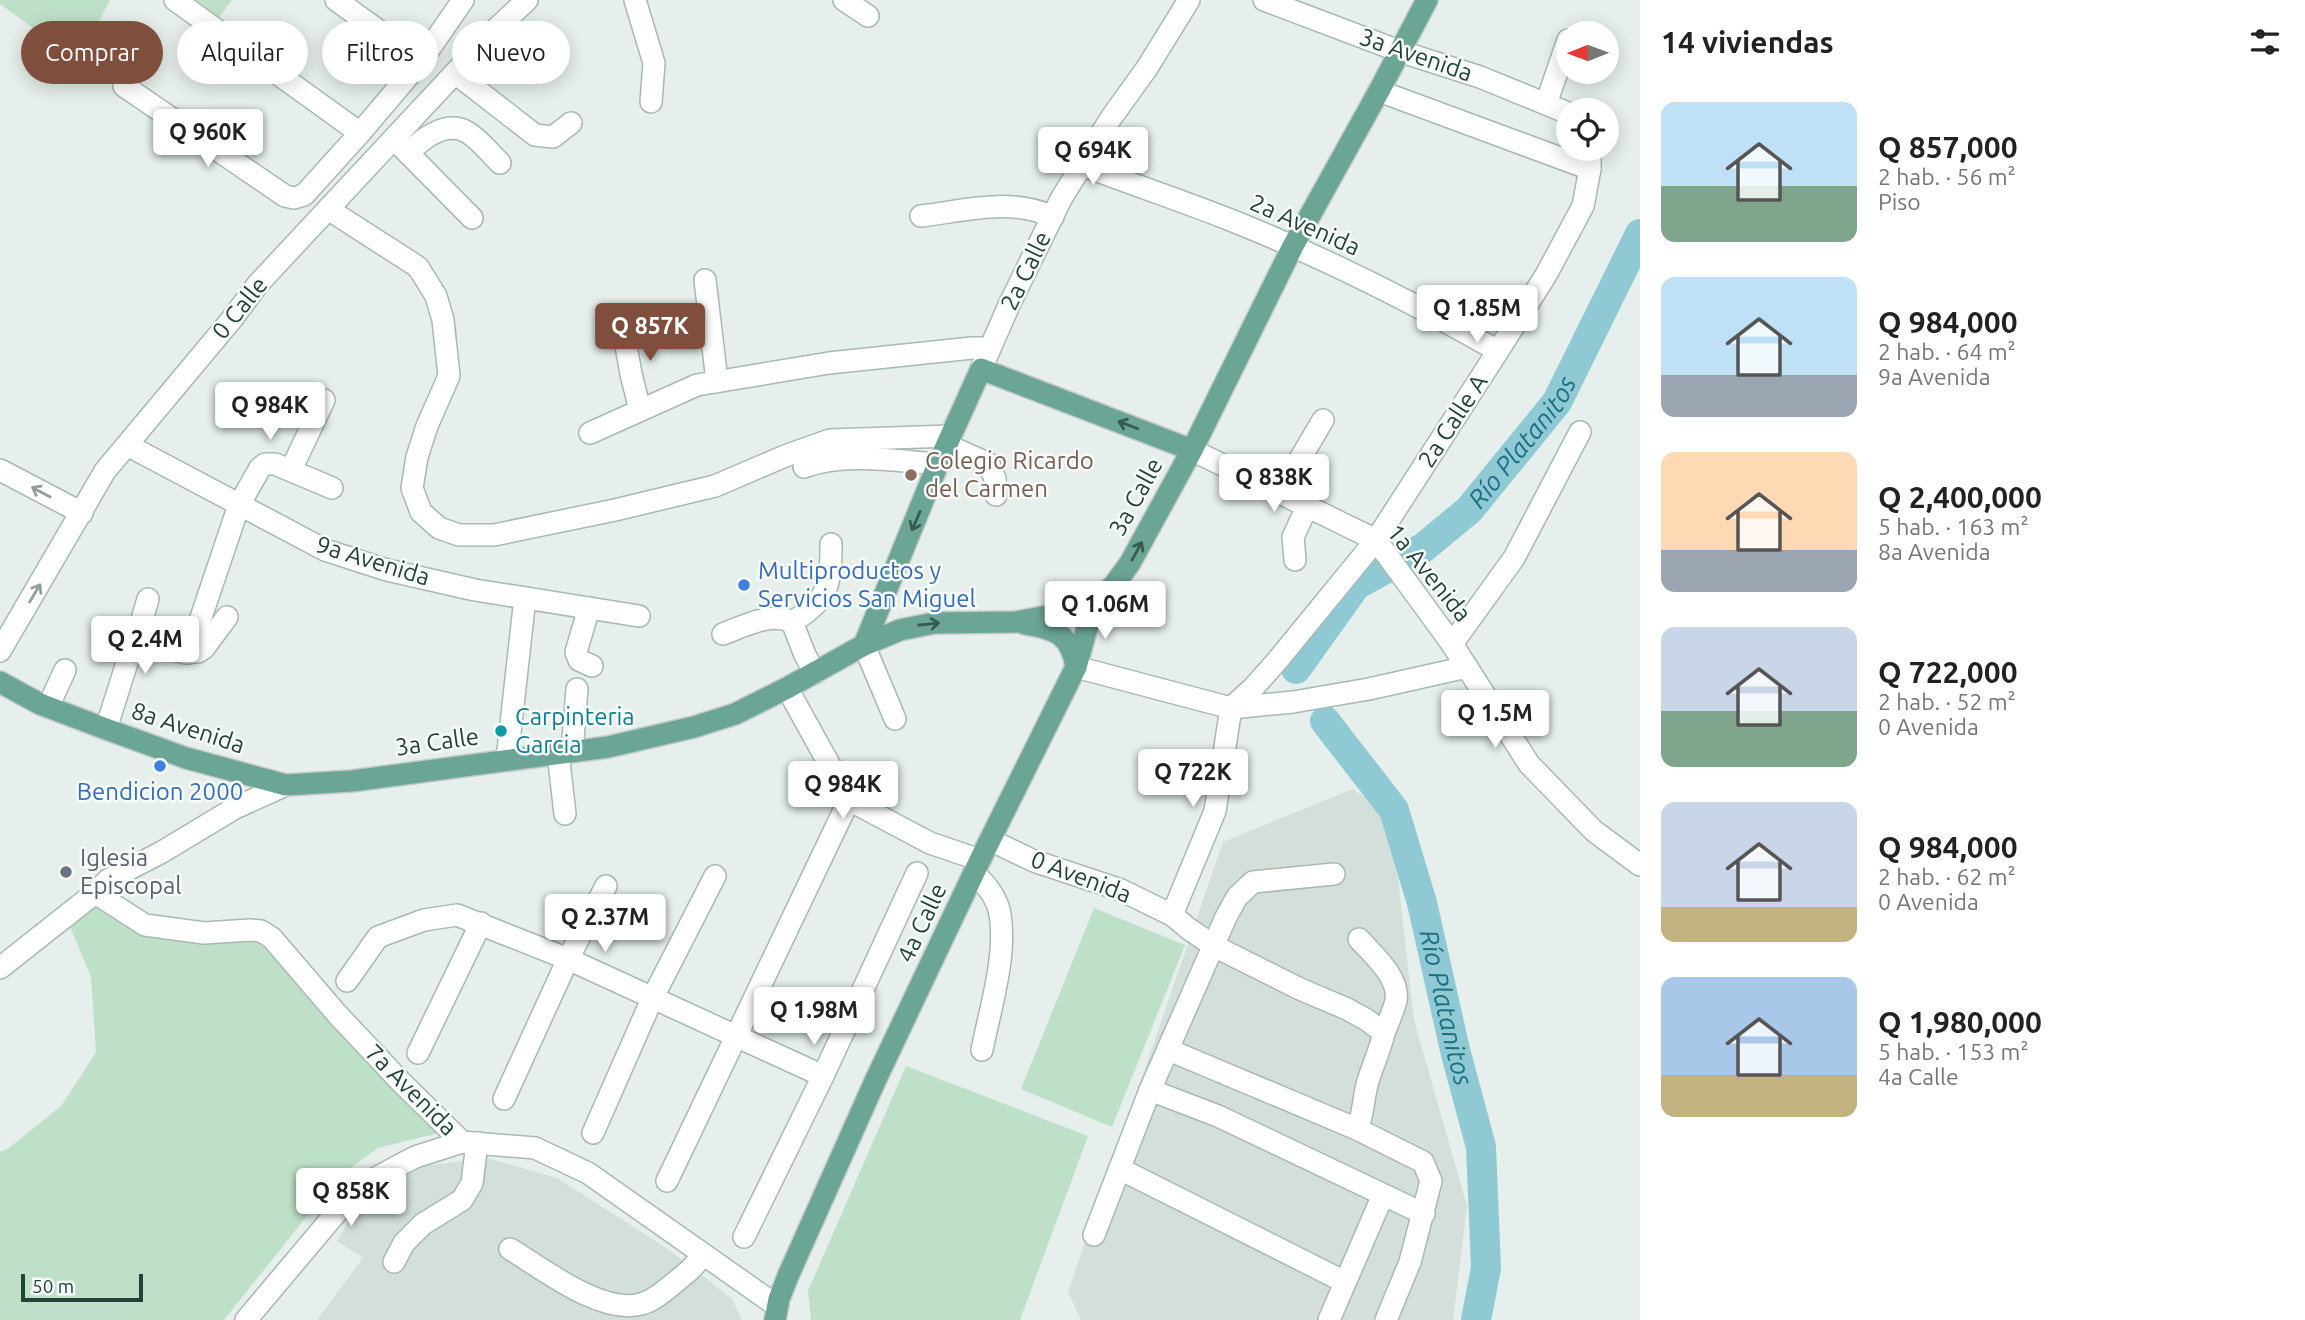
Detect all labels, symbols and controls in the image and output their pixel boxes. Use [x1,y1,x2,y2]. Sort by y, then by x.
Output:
chip: Comprar [21,21,163,84]
chip: Alquilar [177,21,308,84]
chip: Filtros [322,21,438,84]
chip: Nuevo [452,21,570,84]
north arrow [1556,21,1619,84]
map controls [1556,21,1619,161]
street label: 3a Avenida [1356,23,1476,86]
icon: filters [2246,23,2284,61]
text: 14 viviendas [1661,25,1834,59]
button: locate [1556,98,1619,161]
pin: Q 960K [151,110,265,169]
text: Q 960K [169,119,247,144]
pin: Q 694K [1036,128,1150,187]
icon: home [1717,130,1801,214]
text: Q 857,000 [1878,130,2018,164]
text: Q 694K [1054,137,1132,162]
text: 2 hab. · 56 m² [1878,164,2016,189]
street label: 2a Avenida [1246,188,1364,261]
text: Piso [1878,189,1921,214]
street label: 2a Calle [995,227,1056,315]
street label: 0 Calle [206,271,273,344]
pin: Q 1.85M [1412,286,1542,345]
text: Q 1.85M [1433,295,1521,320]
pin: Q 857K [593,304,707,363]
icon: home [1717,305,1801,389]
text: Q 984,000 [1878,305,2018,339]
text: Q 857K [611,313,689,338]
text: 2 hab. · 64 m² [1878,339,2016,364]
text: 9a Avenida [1878,364,1991,389]
street label: 2a Calle A [1413,369,1493,472]
water label: Río Platanitos [1462,371,1581,513]
pin: Q 984K [213,382,327,442]
text: Q 984K [231,392,309,417]
one-way arrow [1118,418,1139,431]
place label: Colegio Ricardo del Carmen [925,447,1094,502]
street label: 3a Calle [1103,453,1168,540]
pin: Q 838K [1217,454,1331,514]
text: Q 838K [1235,464,1313,489]
marker: Colegio Ricardo del Carmen [903,467,919,483]
icon: home [1717,480,1801,564]
text: Q 2,400,000 [1878,480,2042,514]
one-way arrow [31,484,52,498]
one-way arrow [909,510,922,532]
text: 5 hab. · 163 m² [1878,514,2029,539]
street label: 1a Avenida [1382,519,1477,627]
street label: 9a Avenida [313,530,433,591]
text: 8a Avenida [1878,539,1991,564]
one-way arrow [1130,541,1144,561]
place label: Multiproductos y Servicios San Miguel [758,557,976,612]
marker: Multiproductos y Servicios San Miguel [736,577,752,593]
pin: Q 1.06M [1040,582,1170,641]
one-way arrow [28,583,42,603]
text: Q 1.06M [1061,591,1149,616]
pin: Q 2.4M [88,616,202,676]
one-way arrow [917,617,939,630]
text: Q 2.4M [107,626,183,651]
icon: home [1717,655,1801,739]
text: Q 722,000 [1878,655,2018,689]
text: 2 hab. · 52 m² [1878,689,2016,714]
pin: Q 1.5M [1438,690,1552,750]
street label: 8a Avenida [128,697,248,759]
text: Q 1.5M [1457,700,1533,725]
place label: Carpinteria Garcia [515,703,635,758]
text: 0 Avenida [1878,714,1979,739]
street label: 3a Calle [393,722,481,761]
marker: Carpinteria Garcia [493,723,509,739]
pin: Q 722K [1136,750,1250,809]
marker: Bendicion 2000 [152,758,168,774]
text: Q 722K [1154,759,1232,784]
pin: Q 984K [786,762,900,821]
text: Q 984K [804,771,882,796]
place label: Bendicion 2000 [77,778,243,805]
icon: home [1717,830,1801,914]
text: Q 984,000 [1878,830,2018,864]
place label: Iglesia Episcopal [80,844,182,899]
street label: 0 Avenida [1027,845,1135,908]
marker: Iglesia Episcopal [58,864,74,880]
text: 2 hab. · 62 m² [1878,864,2016,889]
street label: 4a Calle [892,879,952,967]
text: 0 Avenida [1878,889,1979,914]
pin: Q 2.37M [540,894,670,954]
text: Q 2.37M [561,904,649,929]
water label: Río Platanitos [1414,927,1479,1089]
pin: Q 1.98M [749,988,879,1047]
text: Q 1.98M [770,997,858,1022]
icon: home [1717,1005,1801,1089]
text: Q 1,980,000 [1878,1005,2042,1039]
street label: 7a Avenida [360,1039,462,1141]
text: 5 hab. · 153 m² [1878,1039,2029,1064]
text: 4a Calle [1878,1064,1959,1089]
pin: Q 858K [294,1168,408,1228]
text: Q 858K [312,1178,390,1203]
scale bar [21,1271,144,1303]
text: 50 m [32,1275,74,1297]

